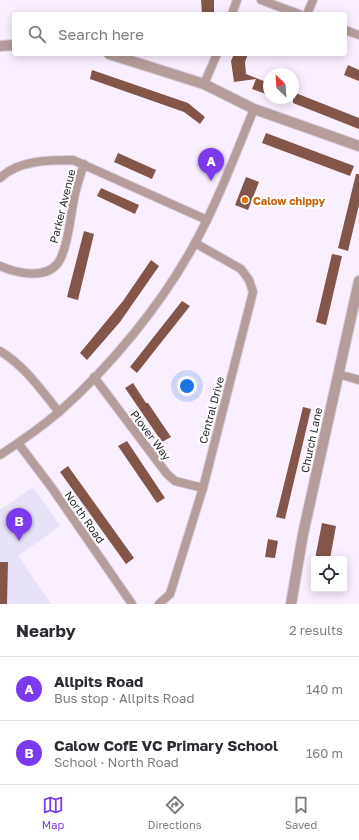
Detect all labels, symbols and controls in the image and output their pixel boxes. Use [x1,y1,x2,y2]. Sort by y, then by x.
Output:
search box [12,12,347,56]
icon: search [26,23,48,45]
text: Search here [58,25,144,43]
north arrow [263,68,299,104]
pin: A [198,148,224,181]
street label: Parker Avenue [47,168,77,244]
place label: Calow chippy [253,194,326,207]
marker: Calow chippy [240,195,250,205]
street label: Central Drive [196,375,226,445]
your location [177,376,197,396]
street label: Church Lane [298,406,324,474]
street label: Plover Way [128,408,174,462]
street label: North Road [62,489,108,545]
pin: B [6,508,32,541]
map controls [311,556,347,592]
button: locate [311,556,347,592]
text: Nearby [16,620,76,641]
text: 2 results [289,622,343,638]
text: Allpits Road [54,672,143,690]
text: A [24,681,34,697]
text: 140 m [306,681,343,697]
text: Bus stop · Allpits Road [54,690,194,706]
text: Calow CofE VC Primary School [54,736,278,754]
text: B [24,745,34,761]
text: 160 m [306,745,343,761]
text: School · North Road [54,754,179,770]
tab: Map [42,794,64,831]
tab: Directions [148,794,202,831]
tab: Saved [285,794,317,831]

